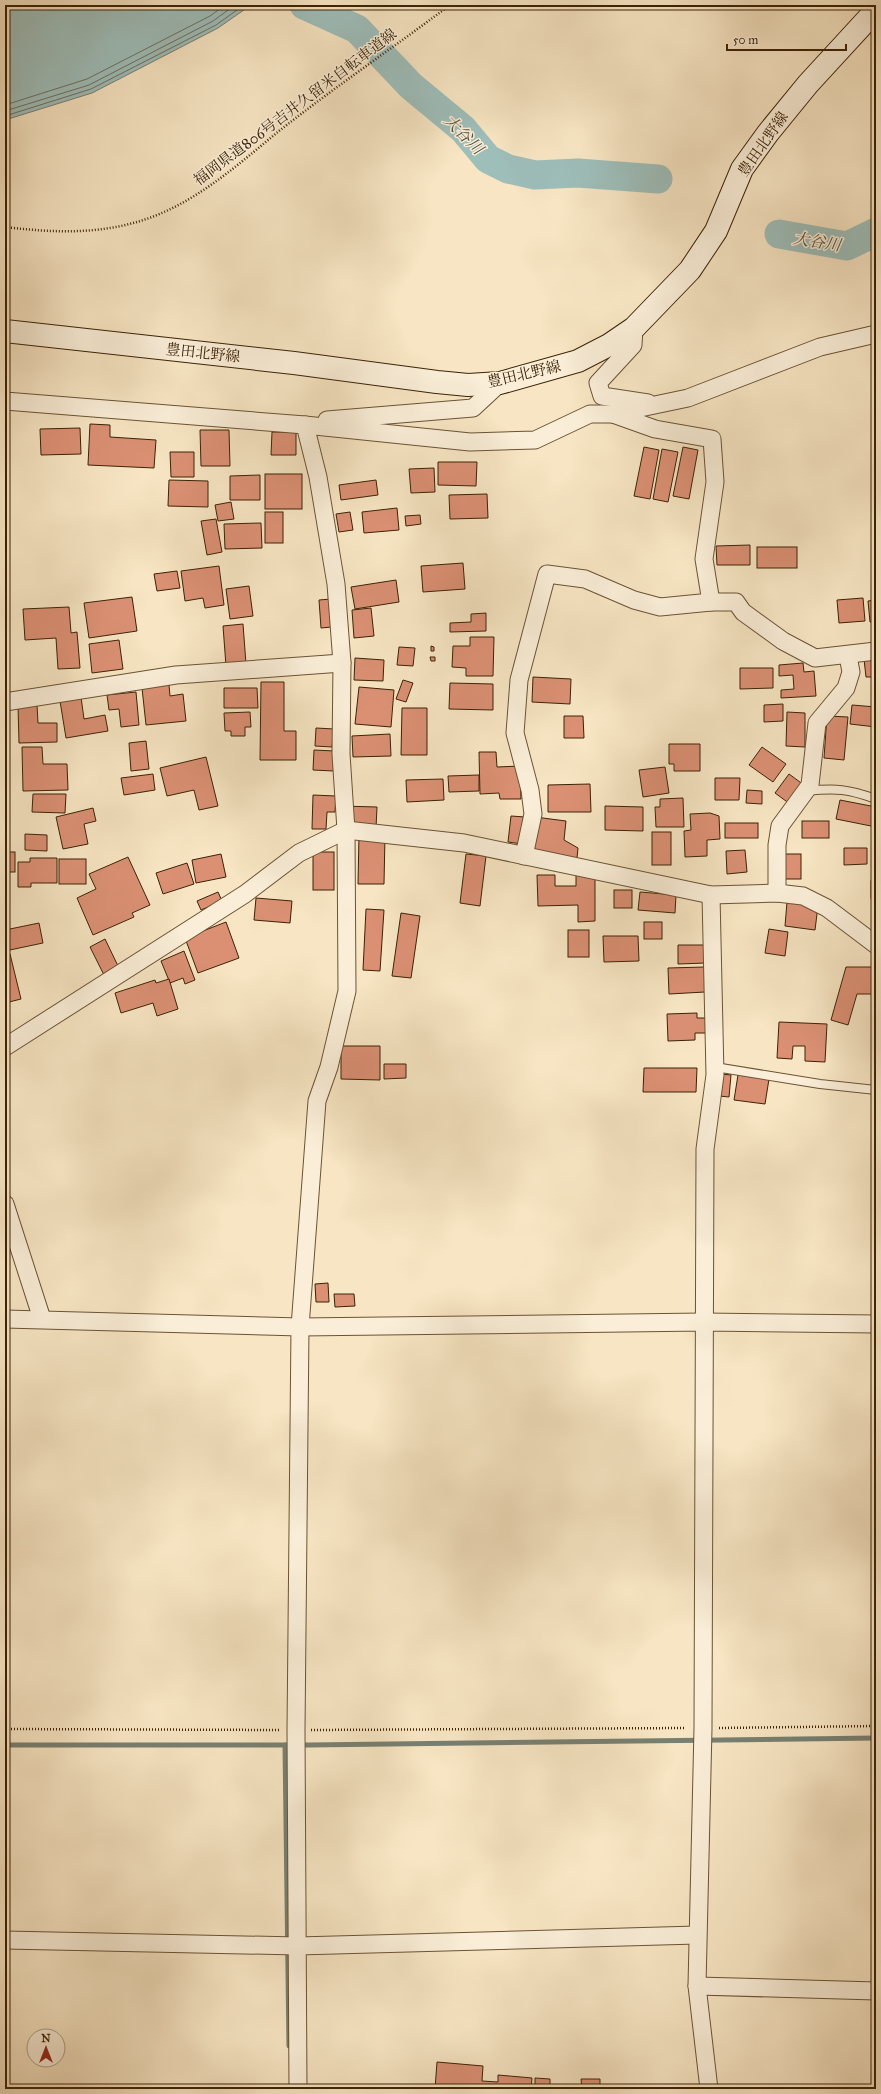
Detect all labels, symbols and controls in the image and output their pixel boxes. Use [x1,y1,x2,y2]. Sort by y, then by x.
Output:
street label: 福岡県道806号吉井久留米自転車道線 [190,25,400,189]
scale bar [727,26,846,52]
text: 50 m [733,33,758,47]
street label: 豊田北野線 [734,108,792,180]
water label: 大谷川 [440,111,489,159]
water label: 大谷川 [792,228,844,255]
street label: 豊田北野線 [165,340,241,366]
street label: 豊田北野線 [485,357,563,391]
north arrow [26,2028,66,2068]
text: N [41,2032,51,2045]

